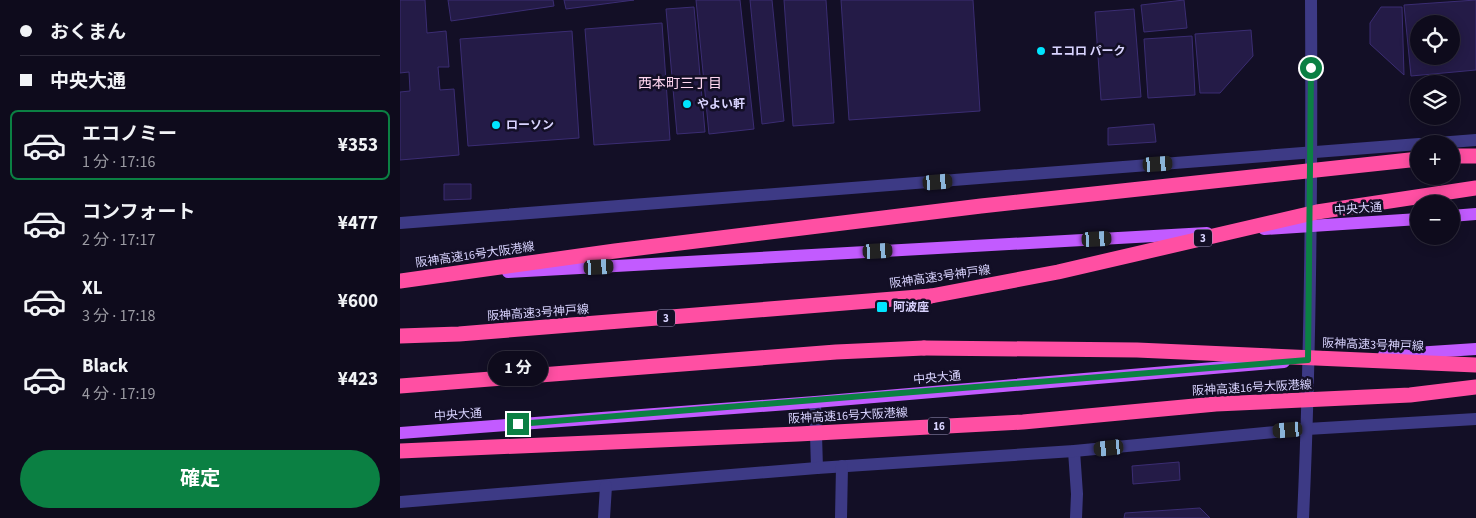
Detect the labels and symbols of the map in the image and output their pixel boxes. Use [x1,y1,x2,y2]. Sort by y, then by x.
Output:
place label: エコロ パーク [1051,43,1125,60]
marker: エコロ パーク [1035,45,1047,57]
route start [1300,57,1322,79]
district label: 西本町三丁目 [638,74,722,94]
place label: やよい軒 [697,96,745,113]
marker: やよい軒 [681,98,693,110]
place label: ローソン [506,117,554,134]
marker: ローソン [490,119,502,131]
car [1142,155,1173,173]
car [922,173,953,191]
street label: 中央大通 [1333,199,1383,219]
road number: 3 [1194,230,1212,247]
car [1081,231,1112,247]
street label: 阪神高速16号大阪港線 [414,238,536,272]
car [862,243,893,259]
car [583,259,614,275]
street label: 阪神高速3号神戸線 [888,261,992,293]
place label: 阿波座 [893,299,929,316]
marker: 阿波座 [875,300,889,314]
street label: 阪神高速3号神戸線 [487,301,589,325]
road number: 3 [657,310,675,326]
street label: 阪神高速3号神戸線 [1322,335,1424,355]
callout: 1 分 [488,352,548,386]
street label: 中央大通 [912,367,962,389]
street label: 阪神高速16号大阪港線 [1192,376,1312,400]
street label: 阪神高速16号大阪港線 [788,404,908,428]
street label: 中央大通 [433,405,483,425]
route end [507,413,529,435]
road number: 16 [928,418,950,434]
car [1272,421,1303,439]
car [1093,439,1124,457]

